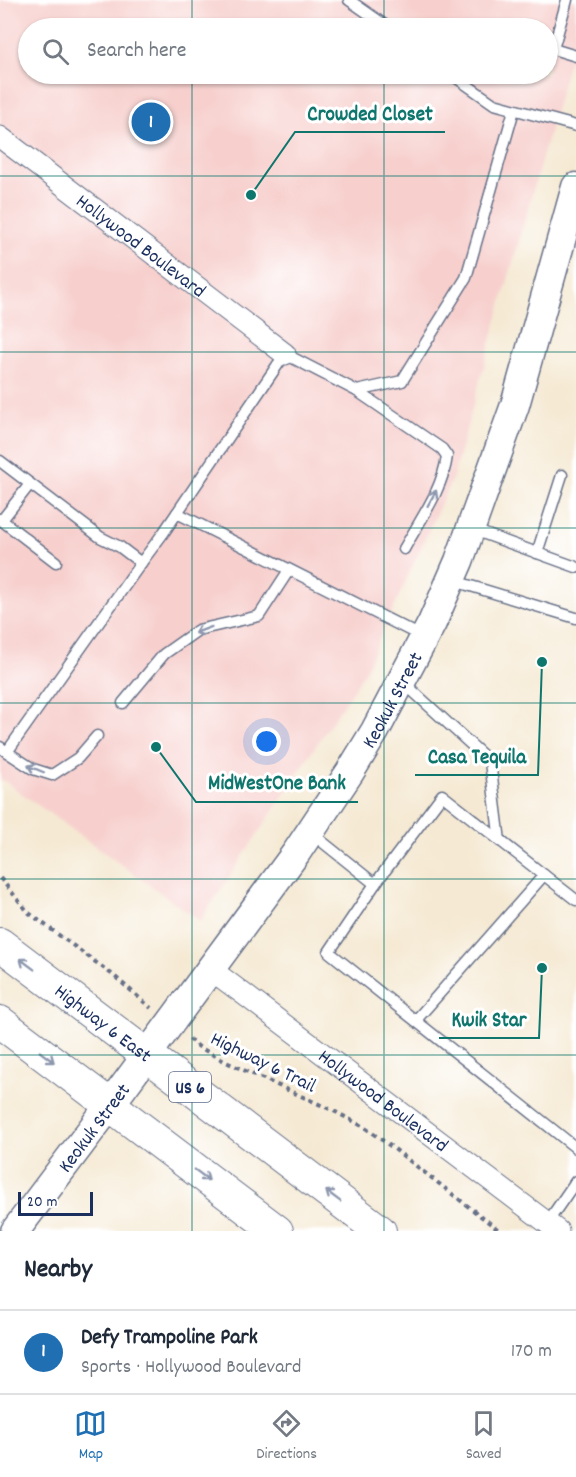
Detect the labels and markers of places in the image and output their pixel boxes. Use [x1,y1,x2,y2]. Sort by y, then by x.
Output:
callout: Crowded Closet [295,93,445,132]
pin: 1 [132,100,170,144]
callout: Casa Tequila [415,736,538,775]
callout: MidWestOne Bank [196,763,358,802]
callout: Kwik Star [439,999,539,1038]

